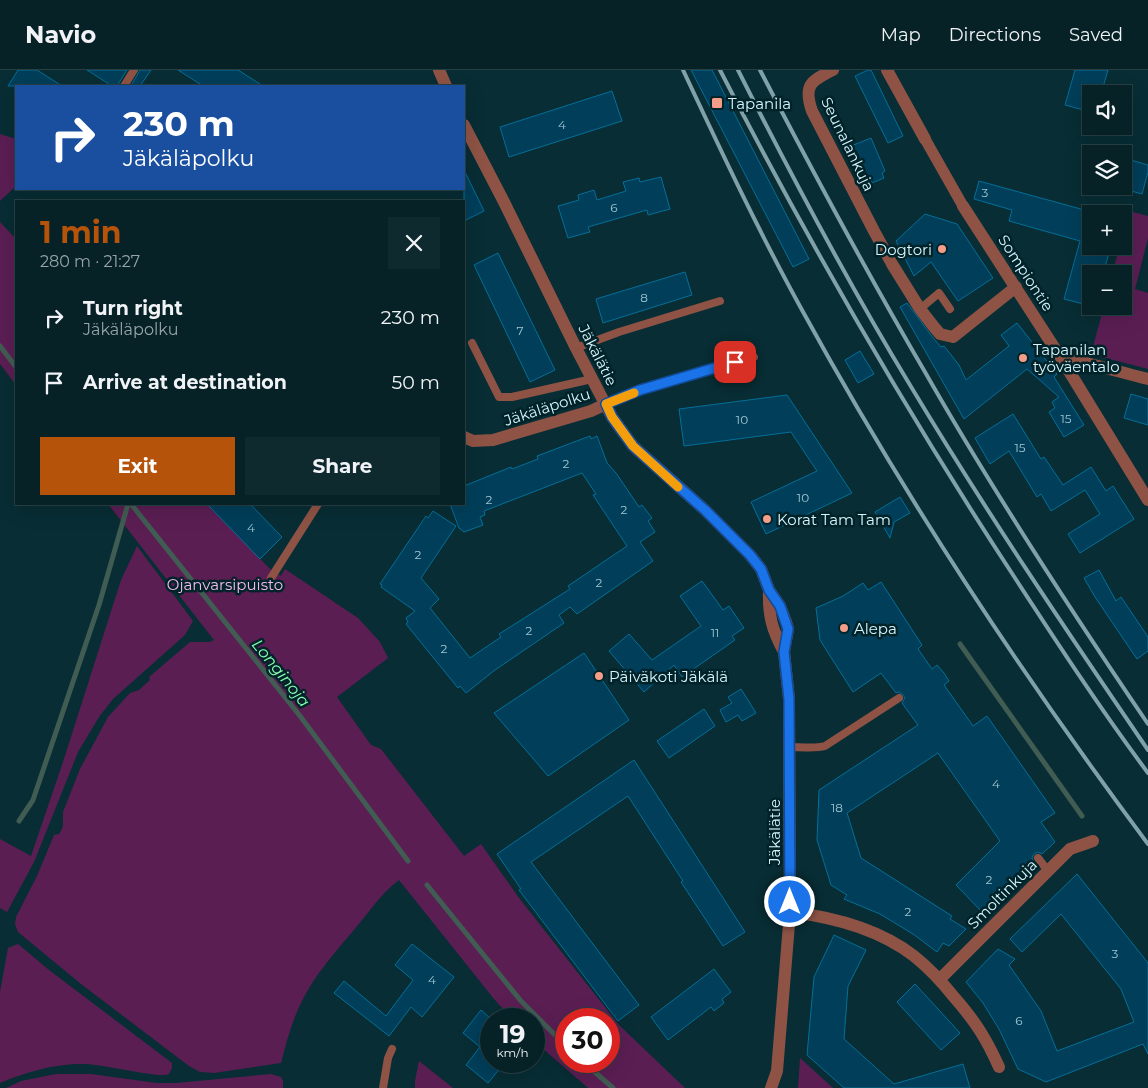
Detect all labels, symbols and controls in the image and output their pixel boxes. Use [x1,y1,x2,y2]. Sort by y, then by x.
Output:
text: Navio [25,20,96,49]
text: Map [881,24,921,46]
text: Directions [949,24,1041,46]
text: Saved [1069,24,1123,46]
map controls [1082,85,1132,315]
button: sound [1082,85,1132,135]
place label: Tapanila [728,94,791,113]
street label: Seunalankuja [817,94,879,194]
marker: Tapanila [710,96,724,110]
text: 230 m [123,102,235,145]
icon: right [40,105,105,170]
house number: 4 [558,117,566,132]
text: Jäkäläpolku [123,145,254,172]
button: layers [1082,145,1132,195]
house number: 3 [982,185,989,200]
house number: 6 [610,200,618,215]
button: + [1082,205,1132,255]
text: 1 min [40,214,121,251]
button: close [388,217,440,269]
street label: Sompiontie [994,231,1058,315]
place label: Dogtori [875,240,932,259]
marker: Dogtori [936,243,948,255]
text: 280 m · 21:27 [40,252,140,271]
button: − [1082,265,1132,315]
house number: 8 [640,290,648,305]
text: Turn right [83,297,183,320]
icon: right [40,304,68,332]
text: 230 m [381,306,440,329]
text: Jäkäläpolku [83,320,178,339]
street label: Jäkälätie [574,320,621,389]
house number: 7 [516,323,524,338]
place label: Tapanilan työväentalo [1033,340,1120,376]
pin [714,341,756,383]
icon: arrive [721,348,749,376]
marker: Tapanilan työväentalo [1017,352,1029,364]
icon: arrive [40,369,68,397]
text: Arrive at destination [83,371,287,394]
text: 50 m [392,371,440,394]
street label: Jäkäläpolku [501,384,592,430]
house number: 15 [1060,411,1072,426]
house number: 10 [736,412,748,427]
button: Exit [40,437,235,495]
button: Share [245,437,440,495]
house number: 15 [1014,440,1026,455]
house number: 2 [563,456,570,471]
house number: 10 [797,490,809,505]
house number: 2 [486,492,493,507]
house number: 2 [621,502,628,517]
place label: Korat Tam Tam [777,510,891,529]
marker: Korat Tam Tam [761,513,773,525]
house number: 4 [247,520,255,535]
house number: 2 [415,547,422,562]
park label: Ojanvarsipuisto [167,575,283,594]
house number: 2 [596,575,603,590]
place label: Alepa [854,619,897,638]
marker: Alepa [838,622,850,634]
house number: 2 [526,623,533,638]
house number: 11 [711,625,719,640]
water label: Longinoja [248,635,314,711]
house number: 2 [441,641,448,656]
place label: Päiväkoti Jäkälä [609,667,728,686]
marker: Päiväkoti Jäkälä [593,670,605,682]
house number: 4 [992,776,1000,791]
street label: Jäkälätie [765,799,784,866]
house number: 18 [831,800,843,815]
street label: Smoltinkuja [963,855,1041,933]
house number: 2 [986,872,993,887]
position arrow [763,875,815,927]
house number: 2 [905,904,912,919]
house number: 3 [1112,946,1119,961]
house number: 4 [428,972,436,987]
speed limit sign: 30 [555,1008,620,1073]
house number: 6 [1015,1013,1023,1028]
text: 19 [500,1019,525,1049]
text: km/h [496,1045,529,1060]

